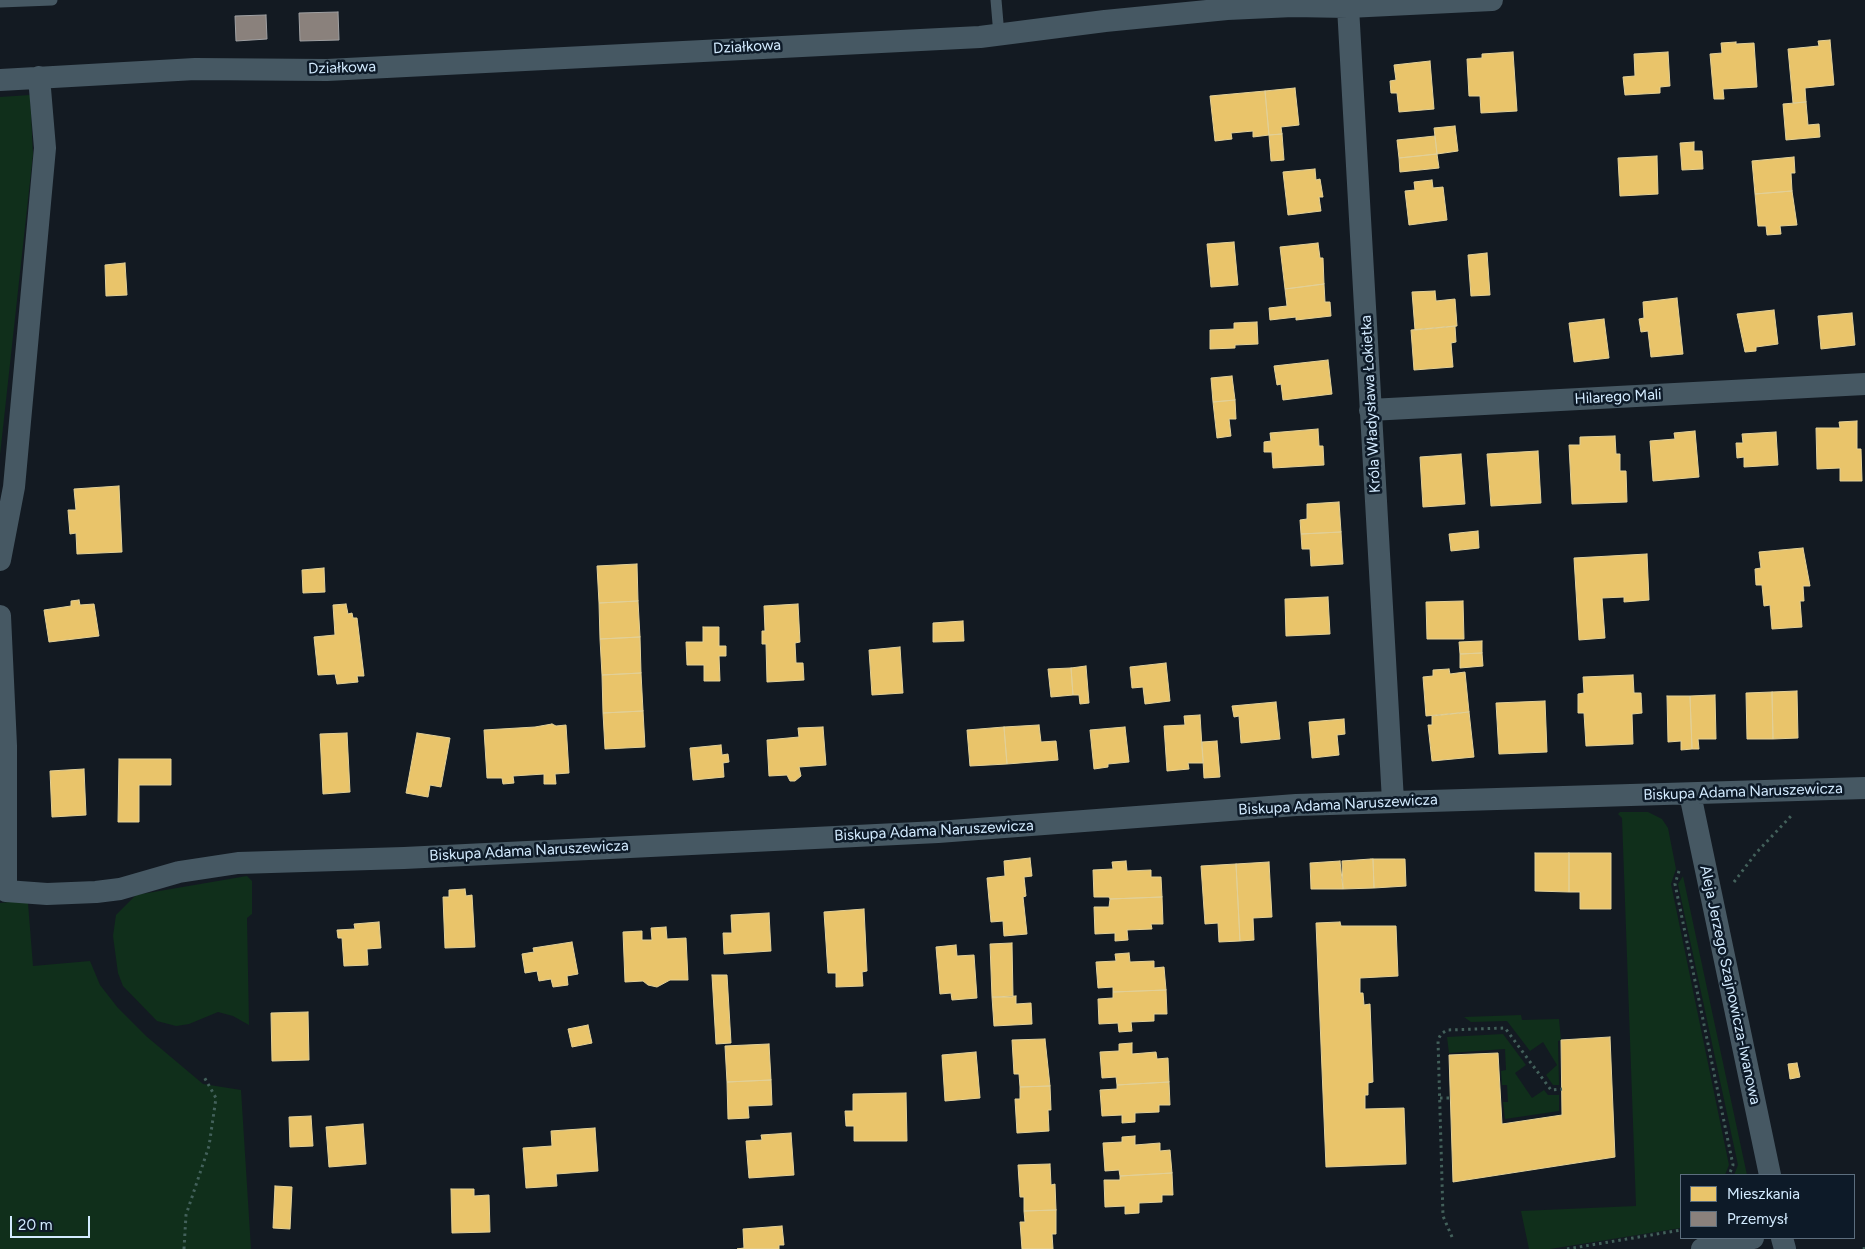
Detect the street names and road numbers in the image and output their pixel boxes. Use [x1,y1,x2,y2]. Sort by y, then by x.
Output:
street label: Działkowa [713,36,781,58]
street label: Działkowa [308,58,376,78]
street label: Króla Władysława Łokietka [1357,315,1385,493]
street label: Hilarego Mali [1574,386,1662,408]
street label: Biskupa Adama Naruszewicza [1643,780,1843,804]
street label: Biskupa Adama Naruszewicza [1238,791,1438,819]
street label: Biskupa Adama Naruszewicza [834,817,1034,845]
street label: Biskupa Adama Naruszewicza [429,837,629,865]
street label: Aleja Jerzego Szajnowicza-Iwanowa [1696,864,1764,1106]

